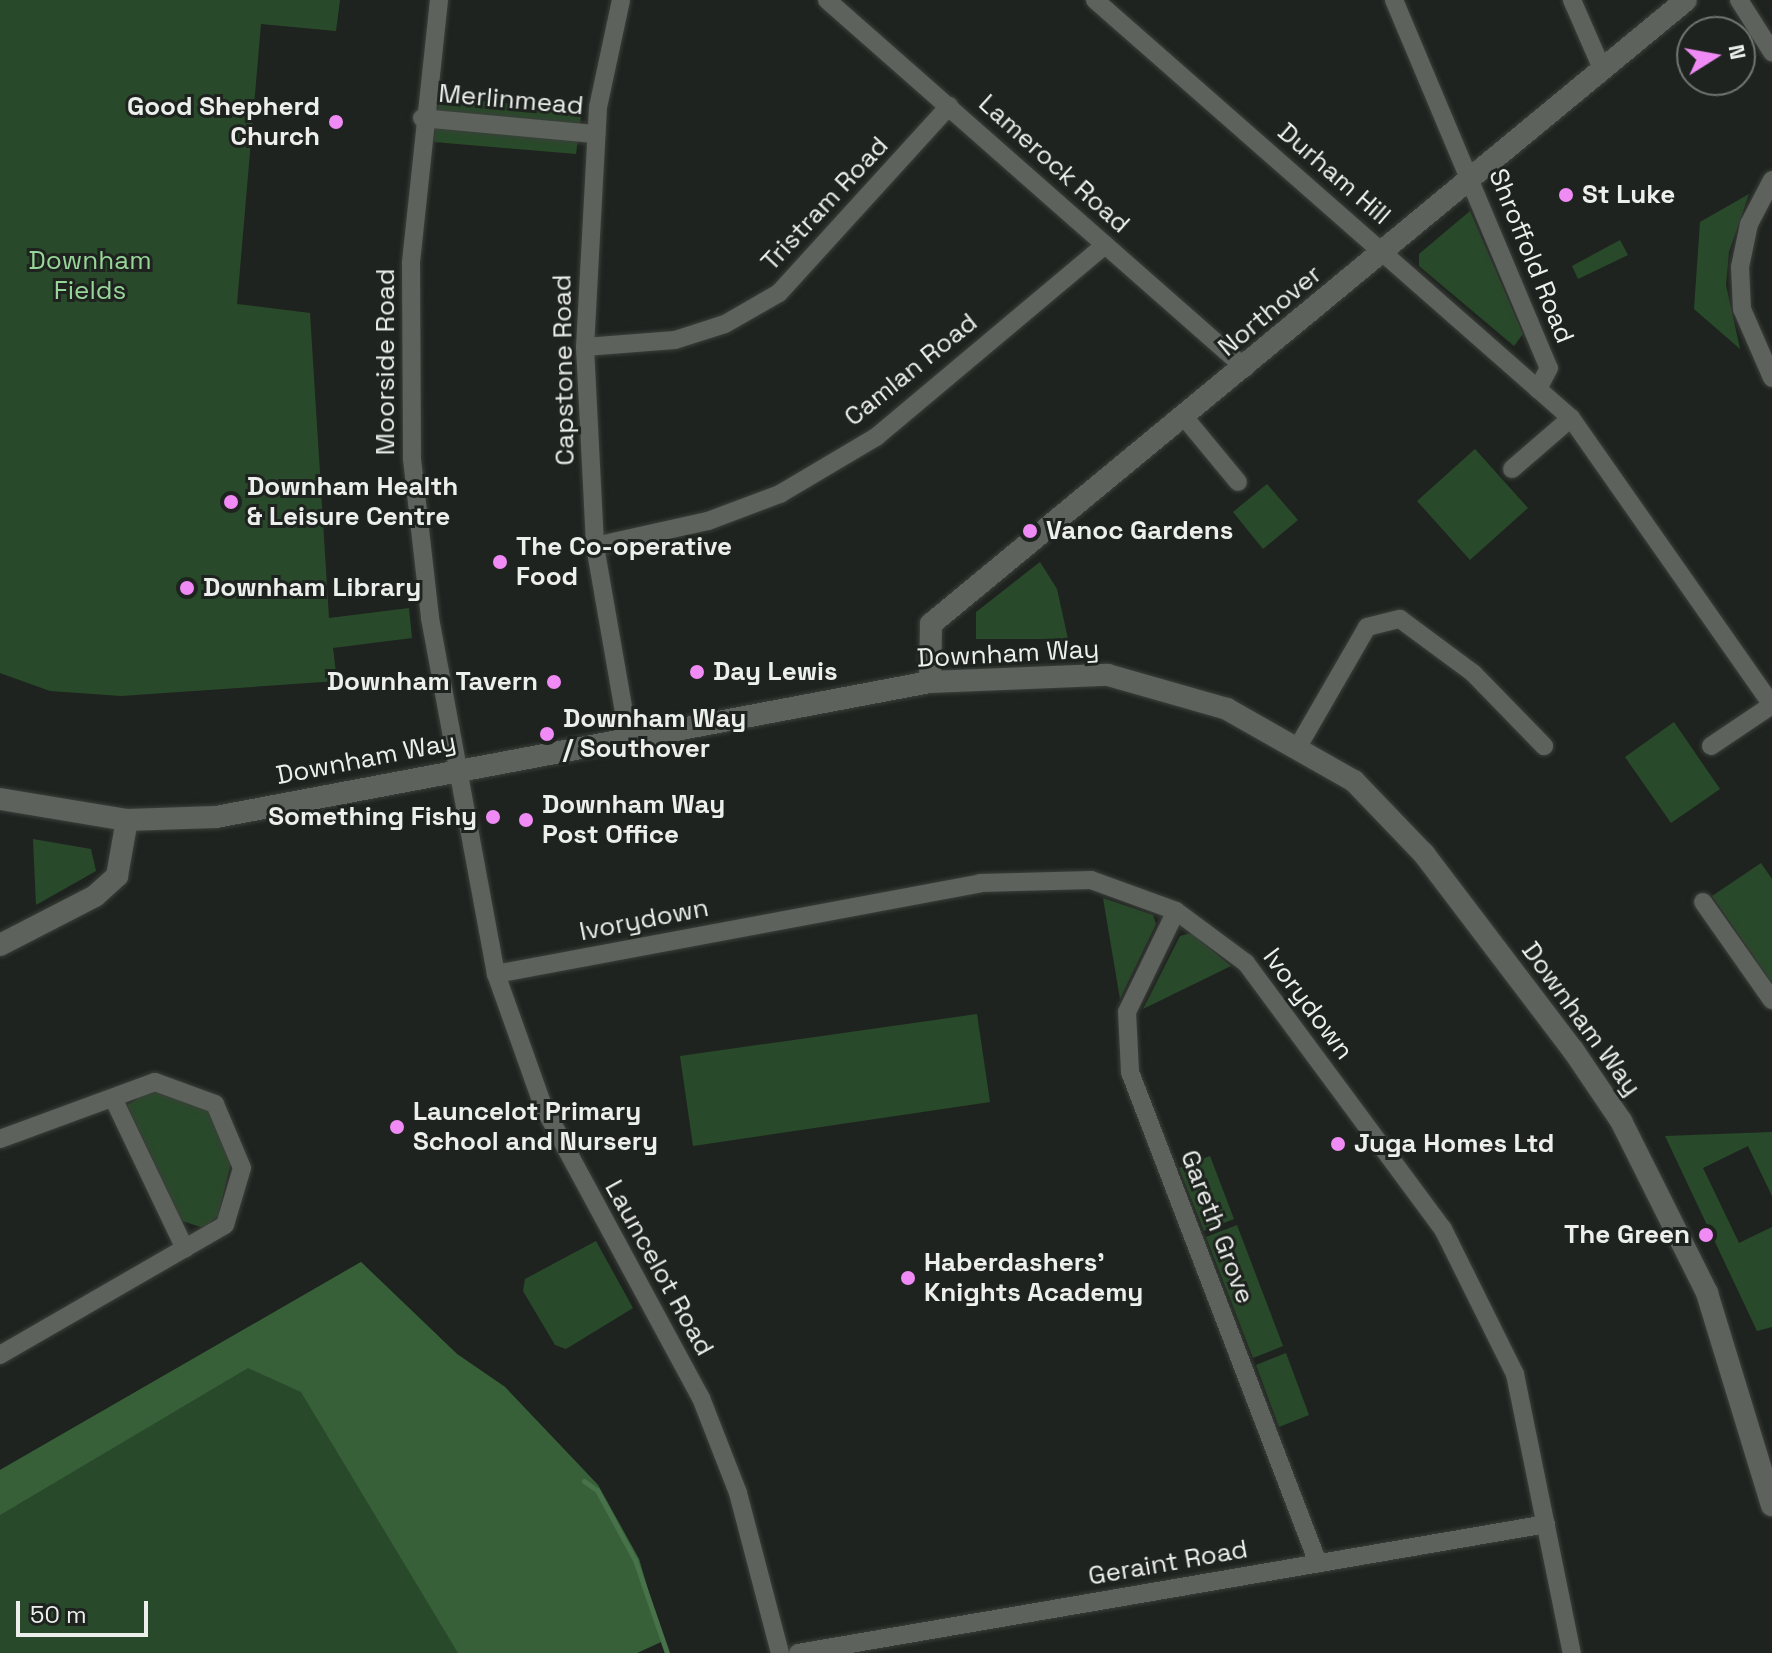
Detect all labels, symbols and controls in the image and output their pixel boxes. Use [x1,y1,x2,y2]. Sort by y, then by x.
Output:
north arrow [1676,16,1756,96]
text: N [1722,42,1753,62]
street label: Merlinmead [437,78,585,122]
street label: Lamerock Road [972,88,1136,240]
place label: Good Shepherd Church [127,91,320,152]
marker: Good Shepherd Church [327,113,345,131]
street label: Durham Hill [1271,117,1397,231]
street label: Tristram Road [755,130,895,278]
street label: Shroffold Road [1482,164,1580,348]
place label: St Luke [1582,179,1675,211]
marker: St Luke [1557,186,1575,204]
park label: Downham Fields [28,245,152,306]
street label: Northover [1212,259,1328,363]
street label: Moorside Road [370,269,402,455]
street label: Capstone Road [547,274,581,466]
street label: Camlan Road [838,307,984,433]
place label: Downham Health & Leisure Centre [247,471,458,532]
marker: Downham Health & Leisure Centre [222,493,240,511]
place label: Vanoc Gardens [1046,515,1233,547]
marker: Vanoc Gardens [1021,522,1039,540]
place label: The Co-operative Food [516,531,732,592]
marker: The Co-operative Food [491,553,509,571]
place label: Downham Library [203,572,421,604]
marker: Downham Library [178,579,196,597]
street label: Downham Way [916,634,1100,674]
place label: Day Lewis [713,656,838,688]
marker: Day Lewis [688,663,706,681]
place label: Downham Tavern [326,666,538,698]
marker: Downham Tavern [545,673,563,691]
place label: Downham Way / Southover [563,703,746,764]
marker: Downham Way / Southover [538,725,556,743]
street label: Downham Way [273,726,459,792]
place label: Downham Way Post Office [542,789,725,850]
place label: Something Fishy [268,801,477,833]
marker: Something Fishy [484,808,502,826]
marker: Downham Way Post Office [517,811,535,829]
street label: Ivorydown [577,892,711,948]
street label: Downham Way [1515,936,1647,1102]
street label: Ivorydown [1256,942,1360,1066]
place label: Launcelot Primary School and Nursery [413,1096,658,1158]
marker: Launcelot Primary School and Nursery [388,1118,406,1136]
place label: Juga Homes Ltd [1354,1128,1554,1160]
marker: Juga Homes Ltd [1329,1135,1347,1153]
street label: Gareth Grove [1173,1146,1261,1308]
street label: Launcelot Road [598,1175,720,1361]
place label: The Green [1564,1219,1690,1251]
marker: The Green [1697,1226,1715,1244]
place label: Haberdashers' Knights Academy [924,1247,1144,1308]
marker: Haberdashers' Knights Academy [899,1269,917,1287]
street label: Geraint Road [1086,1534,1250,1592]
scale bar [20,1585,152,1635]
text: 50 m [30,1599,87,1630]

